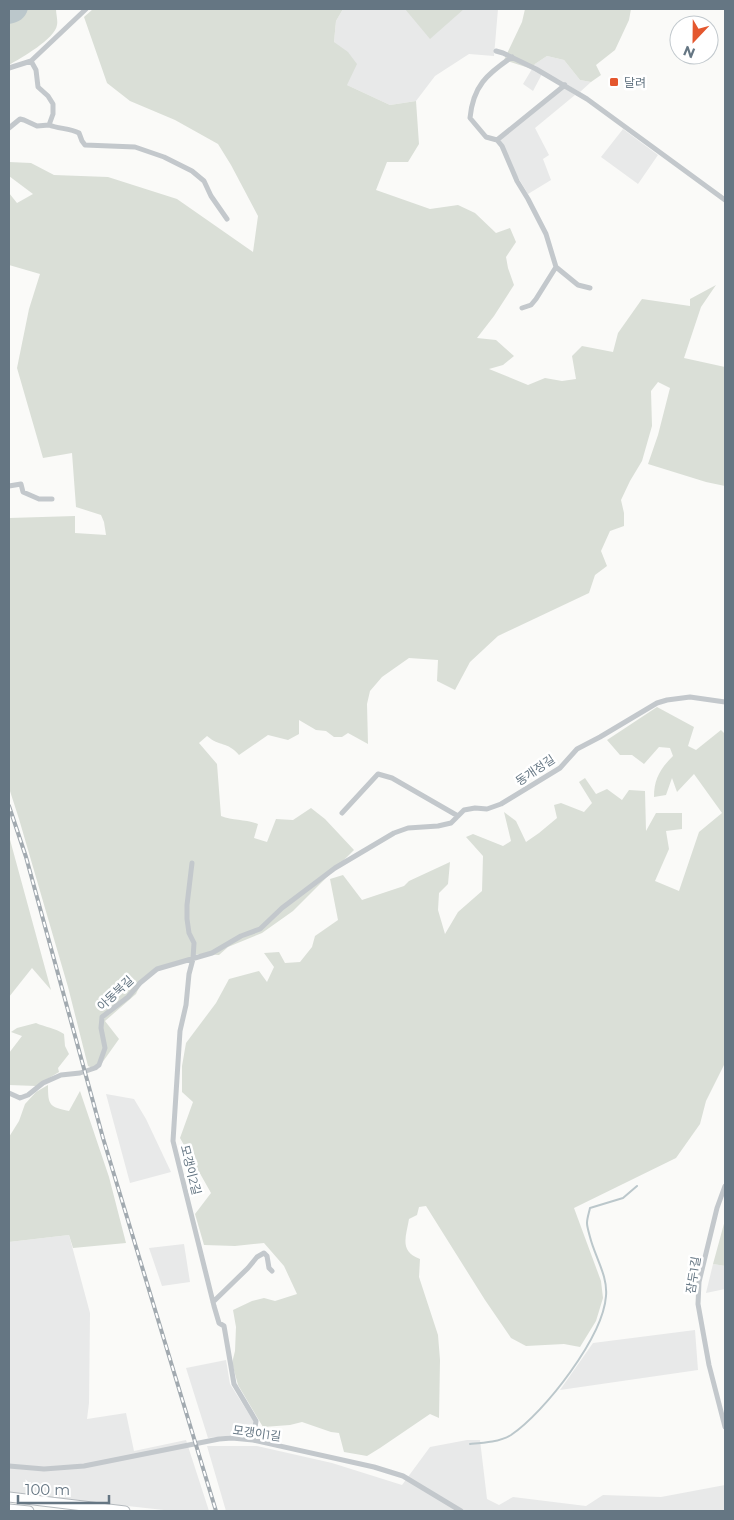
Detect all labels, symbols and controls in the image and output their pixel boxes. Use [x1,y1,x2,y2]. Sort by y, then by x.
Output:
north arrow [669,15,719,65]
text: N [681,42,698,63]
place label: 달려 [624,75,646,90]
marker: 달려 [608,76,620,88]
street label: 동개정길 [512,751,558,789]
street label: 아동북길 [94,972,136,1014]
street label: 모갱이2길 [178,1143,204,1197]
street label: 잠두1길 [683,1255,703,1295]
street label: 모갱이1길 [232,1422,282,1444]
scale bar [18,1472,109,1504]
text: 100 m [25,1480,70,1499]

